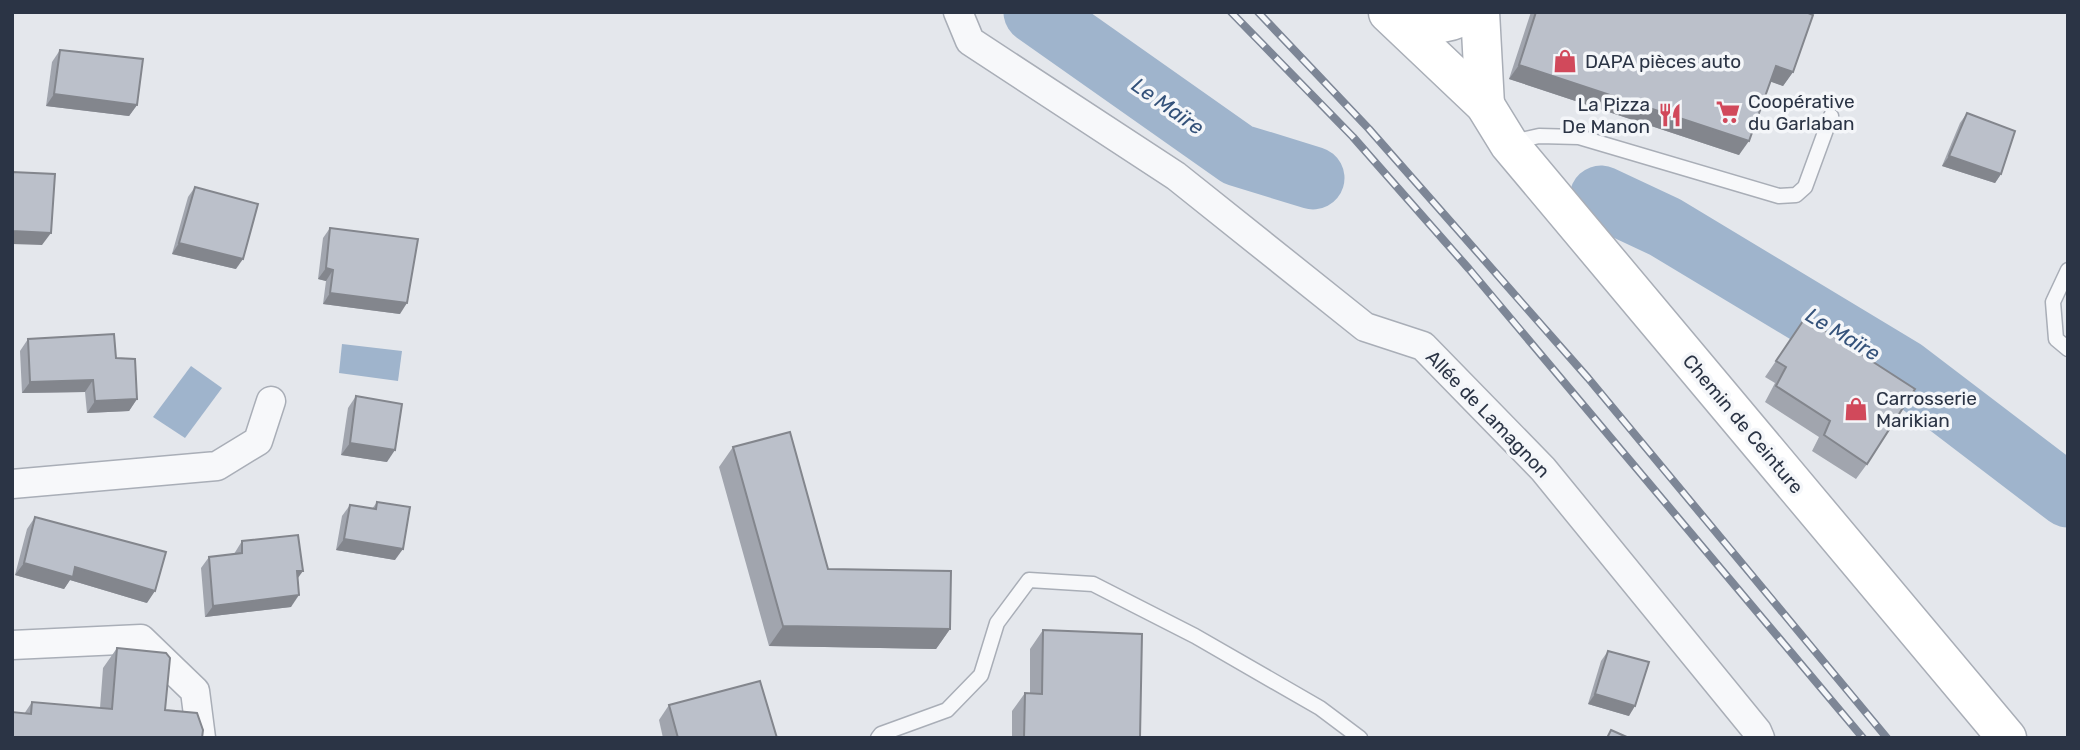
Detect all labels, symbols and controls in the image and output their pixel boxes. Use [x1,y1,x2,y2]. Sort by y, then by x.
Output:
shop icon: DAPA pièces auto [1551,47,1579,75]
place label: DAPA pièces auto [1585,50,1741,73]
water label: Le Maïre [1127,72,1209,140]
place label: Coopérative du Garlaban [1748,90,1855,135]
place label: La Pizza De Manon [1562,93,1650,138]
supermarket icon: Coopérative du Garlaban [1714,98,1742,126]
restaurant icon: La Pizza De Manon [1656,101,1684,129]
water label: Le Maïre [1801,302,1885,366]
street label: Allée de Lamagnon [1421,345,1555,483]
street label: Chemin de Ceinture [1678,350,1808,498]
place label: Carrosserie Marikian [1876,387,1977,432]
shop icon: Carrosserie Marikian [1842,395,1870,423]

